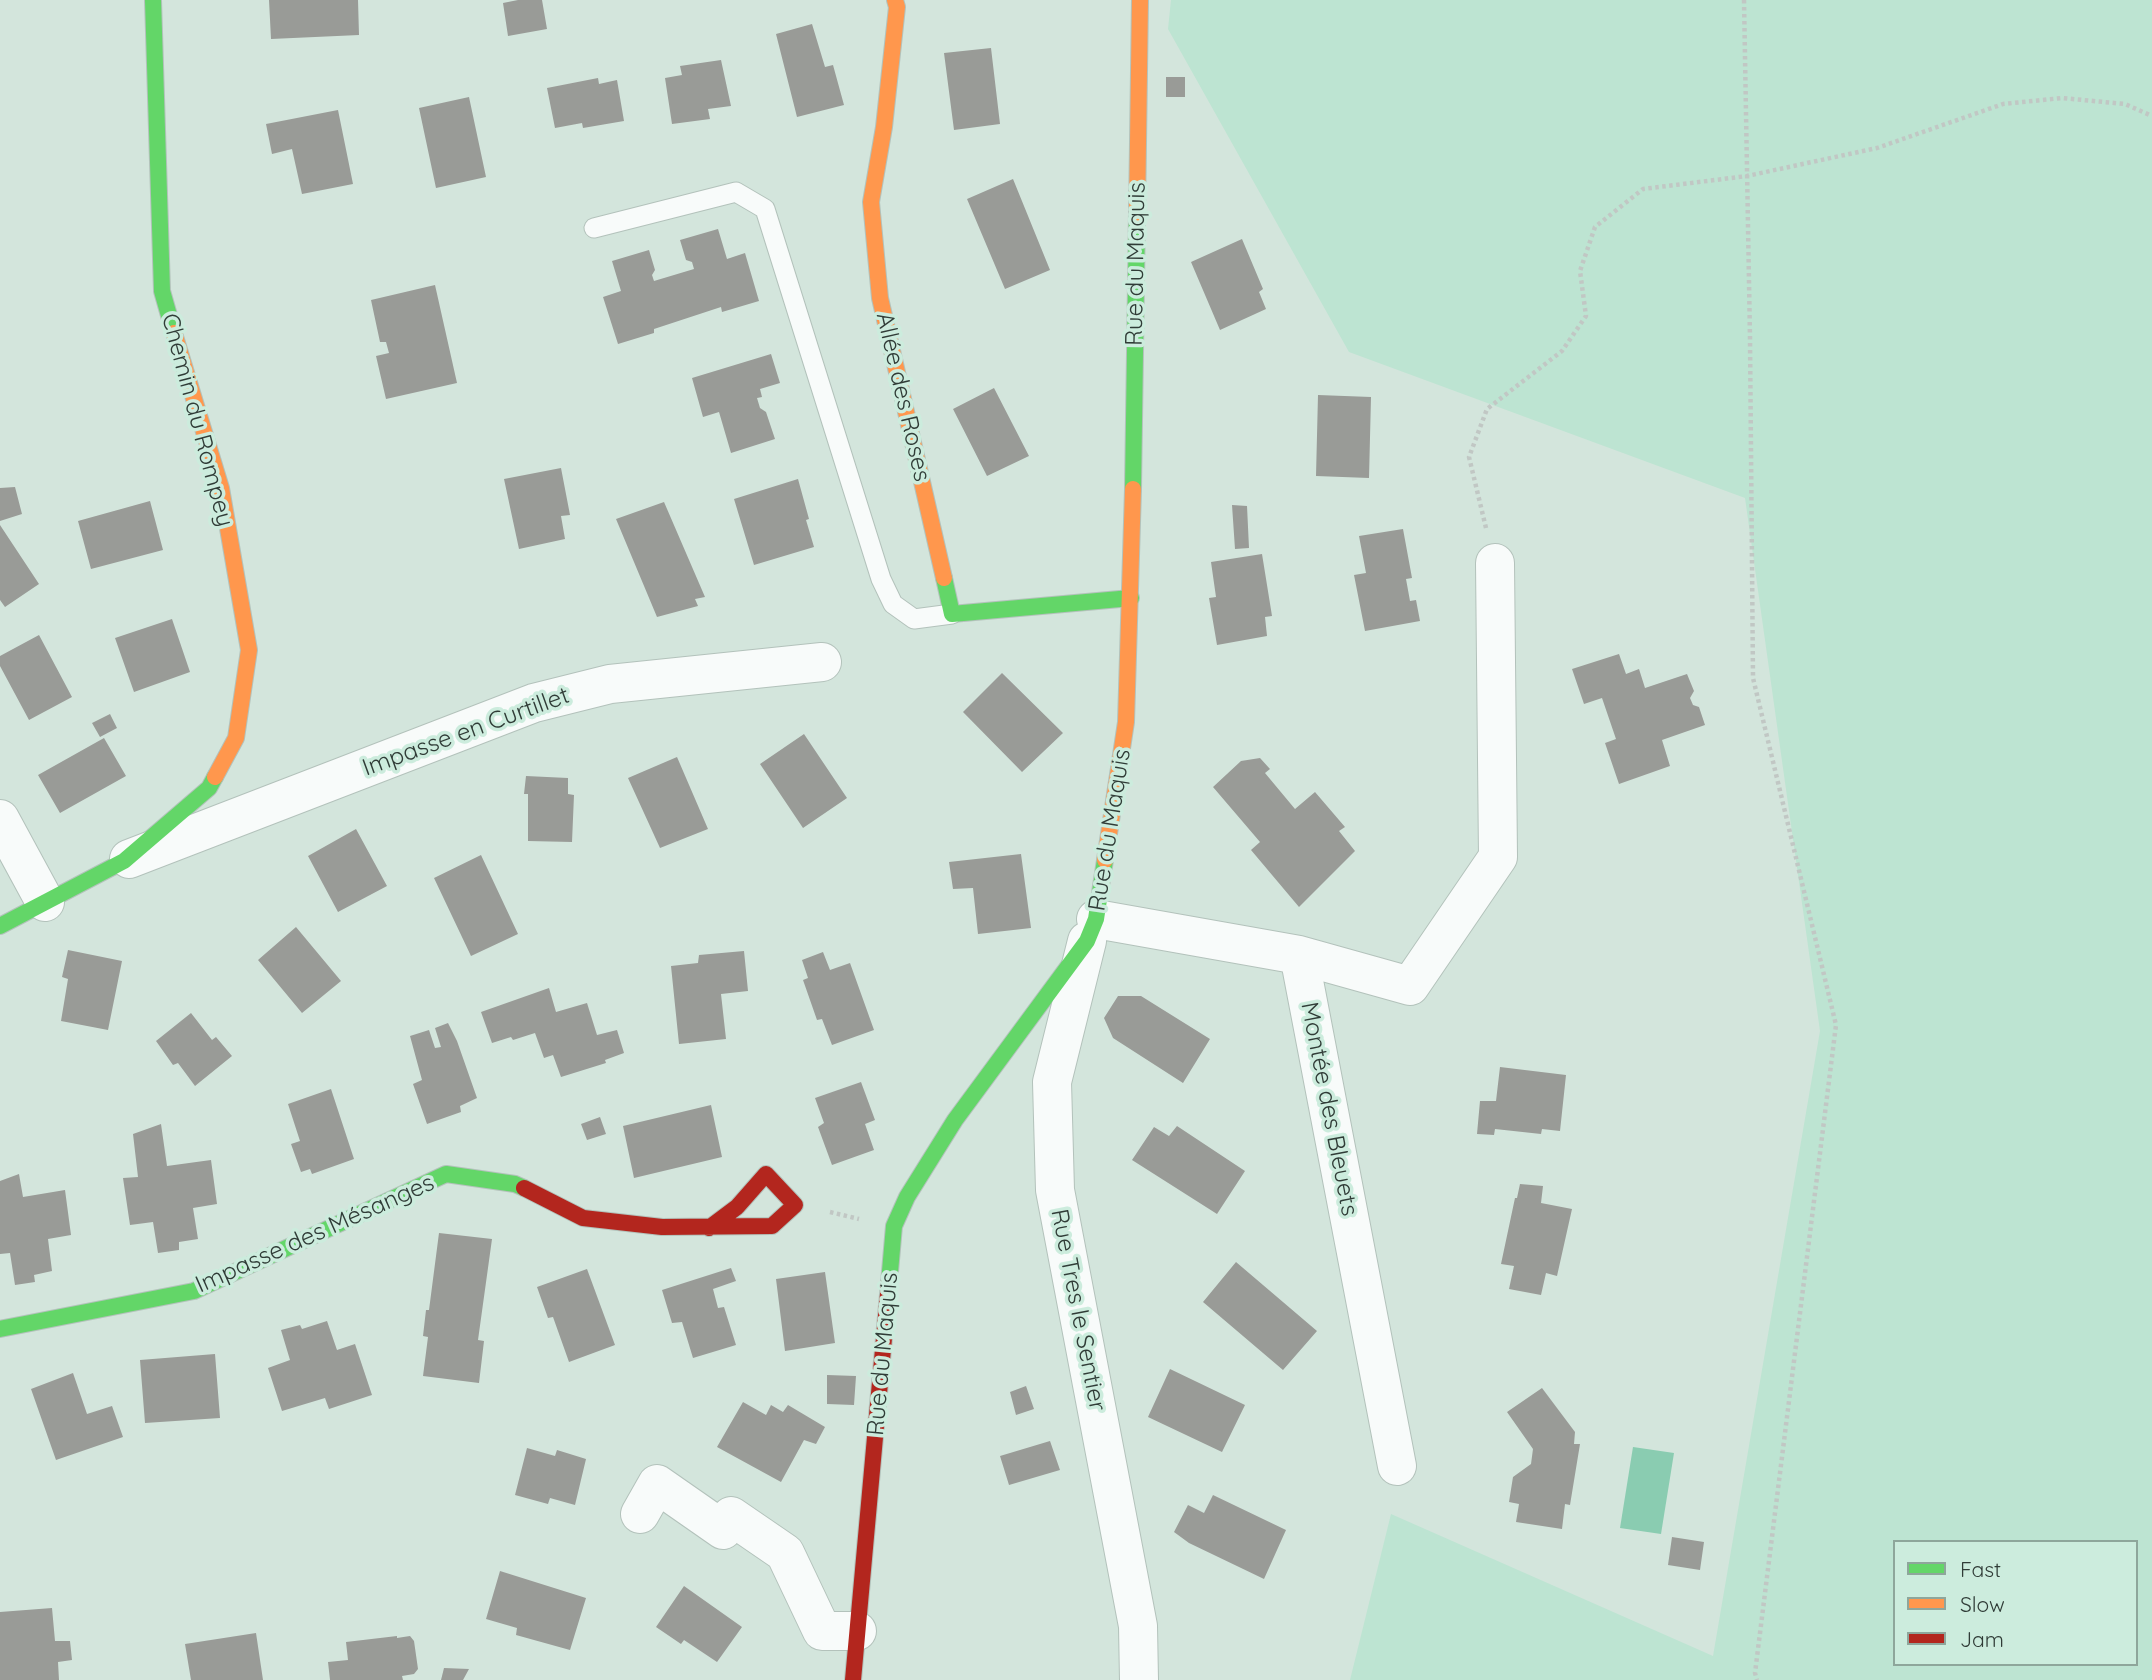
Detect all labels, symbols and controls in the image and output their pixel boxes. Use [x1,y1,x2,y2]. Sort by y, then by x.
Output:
street label: Rue du Maquis [1120,182,1152,346]
street label: Chemin du Rompey [155,310,239,530]
street label: Allée des Roses [870,310,936,484]
street label: Impasse en Curtillet [359,681,573,783]
street label: Rue du Maquis [1083,747,1137,913]
street label: Montée des Bleuets [1294,1000,1364,1218]
street label: Impasse des Mésanges [191,1168,439,1300]
street label: Rue Tres le Sentier [1044,1207,1112,1413]
street label: Rue du Maquis [862,1271,904,1437]
legend [1893,1540,2138,1666]
text: Fast [1960,1556,2001,1582]
text: Slow [1960,1591,2005,1617]
text: Jam [1960,1626,2004,1652]

